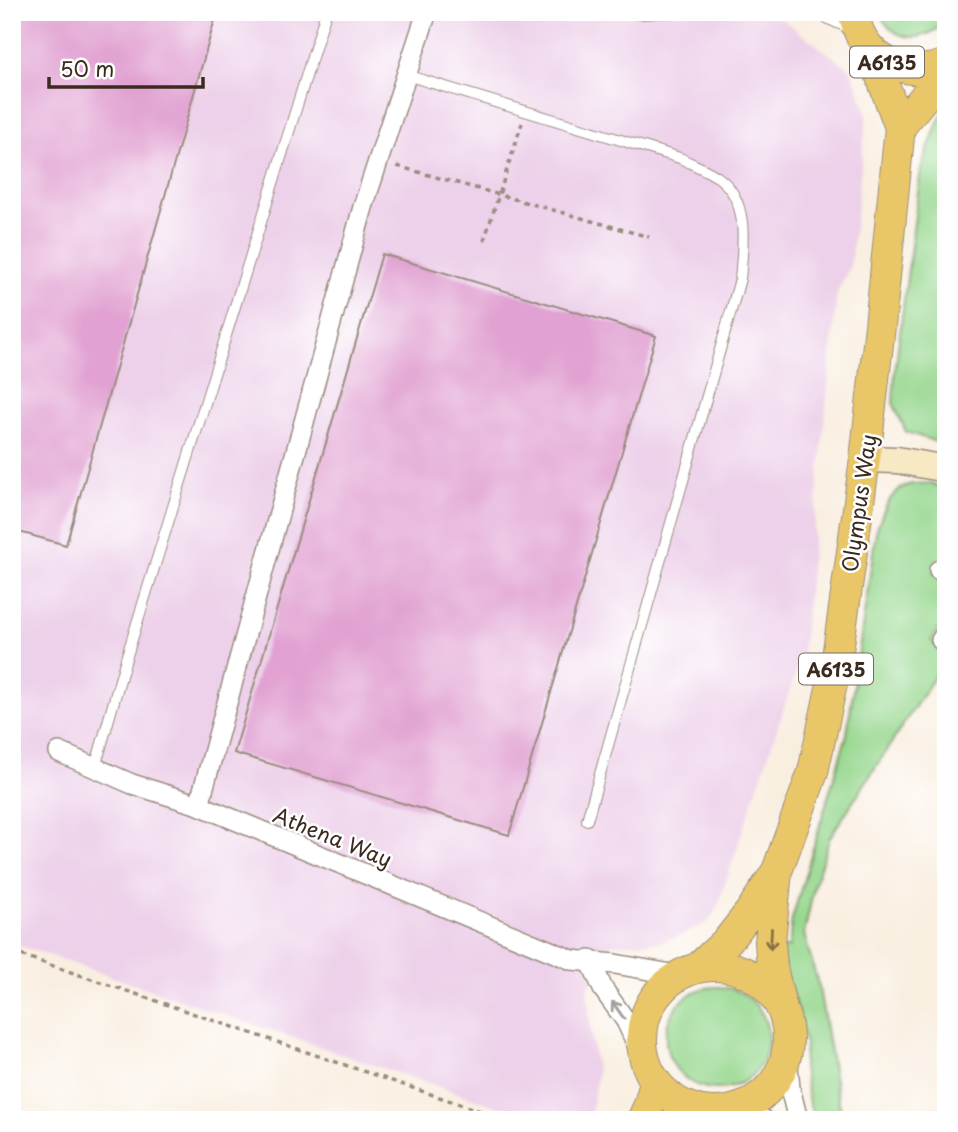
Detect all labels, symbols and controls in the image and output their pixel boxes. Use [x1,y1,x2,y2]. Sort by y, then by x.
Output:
scale bar [49,46,203,90]
road number: A6135 [850,46,924,78]
text: 50 m [60,52,114,84]
street label: Olympus Way [832,432,884,574]
road number: A6135 [799,654,873,684]
street label: Athena Way [269,798,397,874]
one-way arrow [765,927,778,950]
one-way arrow [611,1001,625,1020]

